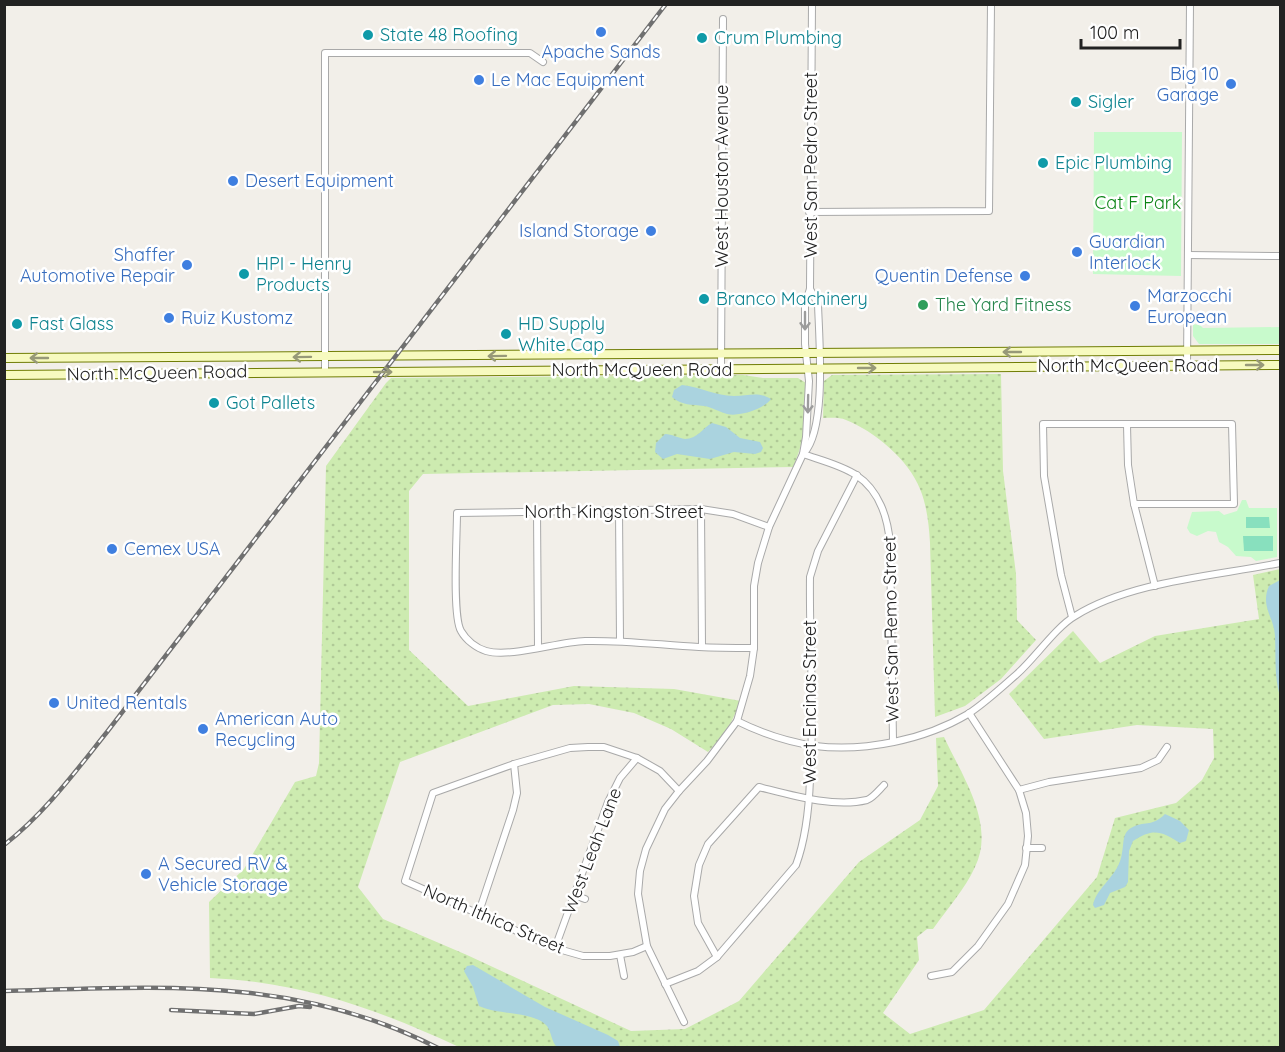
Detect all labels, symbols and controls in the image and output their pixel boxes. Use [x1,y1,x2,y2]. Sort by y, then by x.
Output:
scale bar [1081,12,1180,50]
text: 100 m [1090,21,1139,44]
place label: State 48 Roofing [380,23,518,46]
marker: Apache Sands [594,25,608,39]
place label: Crum Plumbing [714,26,842,49]
marker: State 48 Roofing [361,28,375,42]
marker: Crum Plumbing [695,31,709,45]
place label: Apache Sands [542,40,660,63]
place label: Big 10 Garage [1157,62,1219,106]
place label: Le Mac Equipment [491,68,645,91]
street label: West San Pedro Street [799,72,822,258]
marker: Le Mac Equipment [472,73,486,87]
marker: Big 10 Garage [1224,77,1238,91]
street label: West Houston Avenue [710,84,733,268]
place label: Sigler [1088,90,1134,113]
marker: Sigler [1069,95,1083,109]
place label: Epic Plumbing [1055,151,1172,174]
marker: Epic Plumbing [1036,156,1050,170]
place label: Desert Equipment [245,169,394,192]
marker: Desert Equipment [226,174,240,188]
park label: Cat F Park [1095,191,1181,214]
place label: Island Storage [519,219,639,242]
marker: Island Storage [644,224,658,238]
place label: Guardian Interlock [1089,230,1165,274]
place label: Shaffer Automotive Repair [20,243,175,287]
marker: Guardian Interlock [1070,245,1084,259]
place label: HPI - Henry Products [256,252,352,296]
marker: Shaffer Automotive Repair [180,258,194,272]
place label: Quentin Defense [875,264,1013,287]
marker: HPI - Henry Products [237,267,251,281]
marker: Quentin Defense [1018,269,1032,283]
place label: Marzocchi European [1147,284,1232,328]
place label: Branco Machinery [716,287,868,310]
marker: Branco Machinery [697,292,711,306]
place label: The Yard Fitness [935,293,1072,316]
marker: The Yard Fitness [916,298,930,312]
marker: Marzocchi European [1128,299,1142,313]
place label: Ruiz Kustomz [181,306,293,329]
one-way arrow [799,310,811,330]
marker: Ruiz Kustomz [162,311,176,325]
place label: Fast Glass [29,312,114,335]
place label: HD Supply White Cap [518,312,605,356]
marker: Fast Glass [10,317,24,331]
marker: HD Supply White Cap [499,327,513,341]
one-way arrow [1003,347,1023,358]
one-way arrow [488,350,508,362]
one-way arrow [293,351,313,363]
one-way arrow [29,352,49,364]
street label: North McQueen Road [1038,354,1218,377]
street label: North McQueen Road [552,358,732,381]
street label: North McQueen Road [66,359,248,386]
one-way arrow [1244,360,1264,371]
one-way arrow [856,362,876,374]
one-way arrow [373,366,393,378]
place label: Got Pallets [226,391,315,414]
one-way arrow [803,393,814,413]
marker: Got Pallets [207,396,221,410]
street label: North Kingston Street [524,500,704,523]
street label: West San Remo Street [877,536,904,723]
place label: Cemex USA [124,537,221,560]
marker: Cemex USA [105,542,119,556]
street label: West Encinas Street [798,620,821,784]
place label: United Rentals [66,691,187,714]
marker: United Rentals [47,696,61,710]
place label: American Auto Recycling [215,707,338,751]
marker: American Auto Recycling [196,722,210,736]
street label: West Leah Lane [557,784,626,917]
place label: A Secured RV & Vehicle Storage [158,852,288,896]
marker: A Secured RV & Vehicle Storage [139,867,153,881]
street label: North Ithica Street [420,878,568,959]

